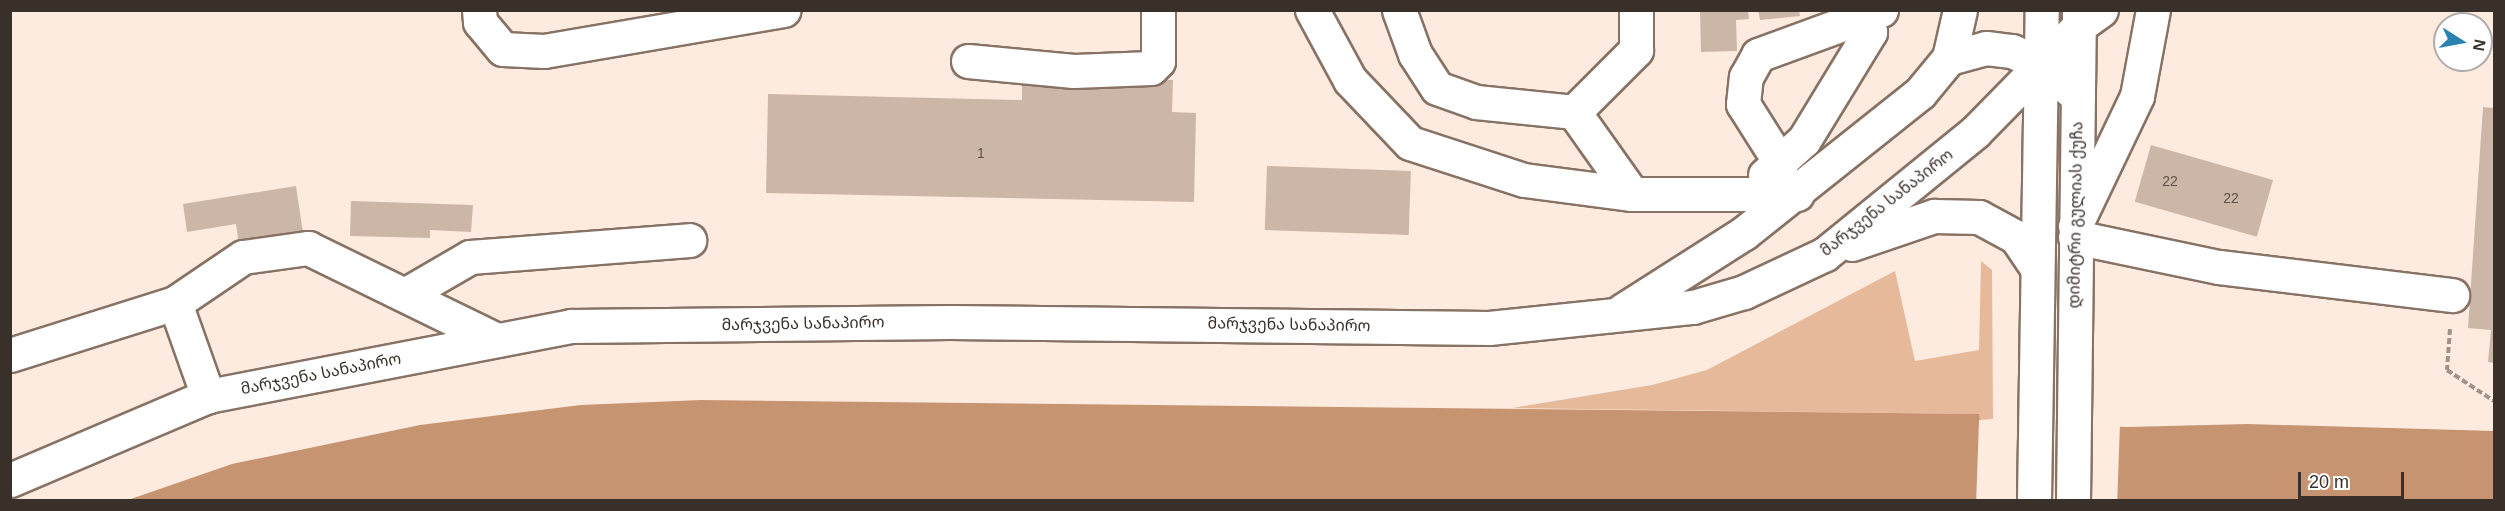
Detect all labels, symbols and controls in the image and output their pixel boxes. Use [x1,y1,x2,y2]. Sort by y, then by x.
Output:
north arrow [2433,12,2493,72]
text: N [2470,38,2489,52]
street label: დიმიტრი გულიას ქუჩა [2065,121,2087,309]
house number: 1 [977,145,985,161]
street label: მარჯვენა სანაპირო [1817,145,1957,261]
house number: 22 [2162,173,2178,189]
house number: 22 [2223,190,2239,206]
street label: მარჯვენა სანაპირო [721,313,885,335]
street label: მარჯვენა სანაპირო [1207,314,1371,336]
street label: მარჯვენა სანაპირო [239,349,403,399]
scale bar [2301,460,2408,498]
text: 20 m [2309,472,2349,492]

